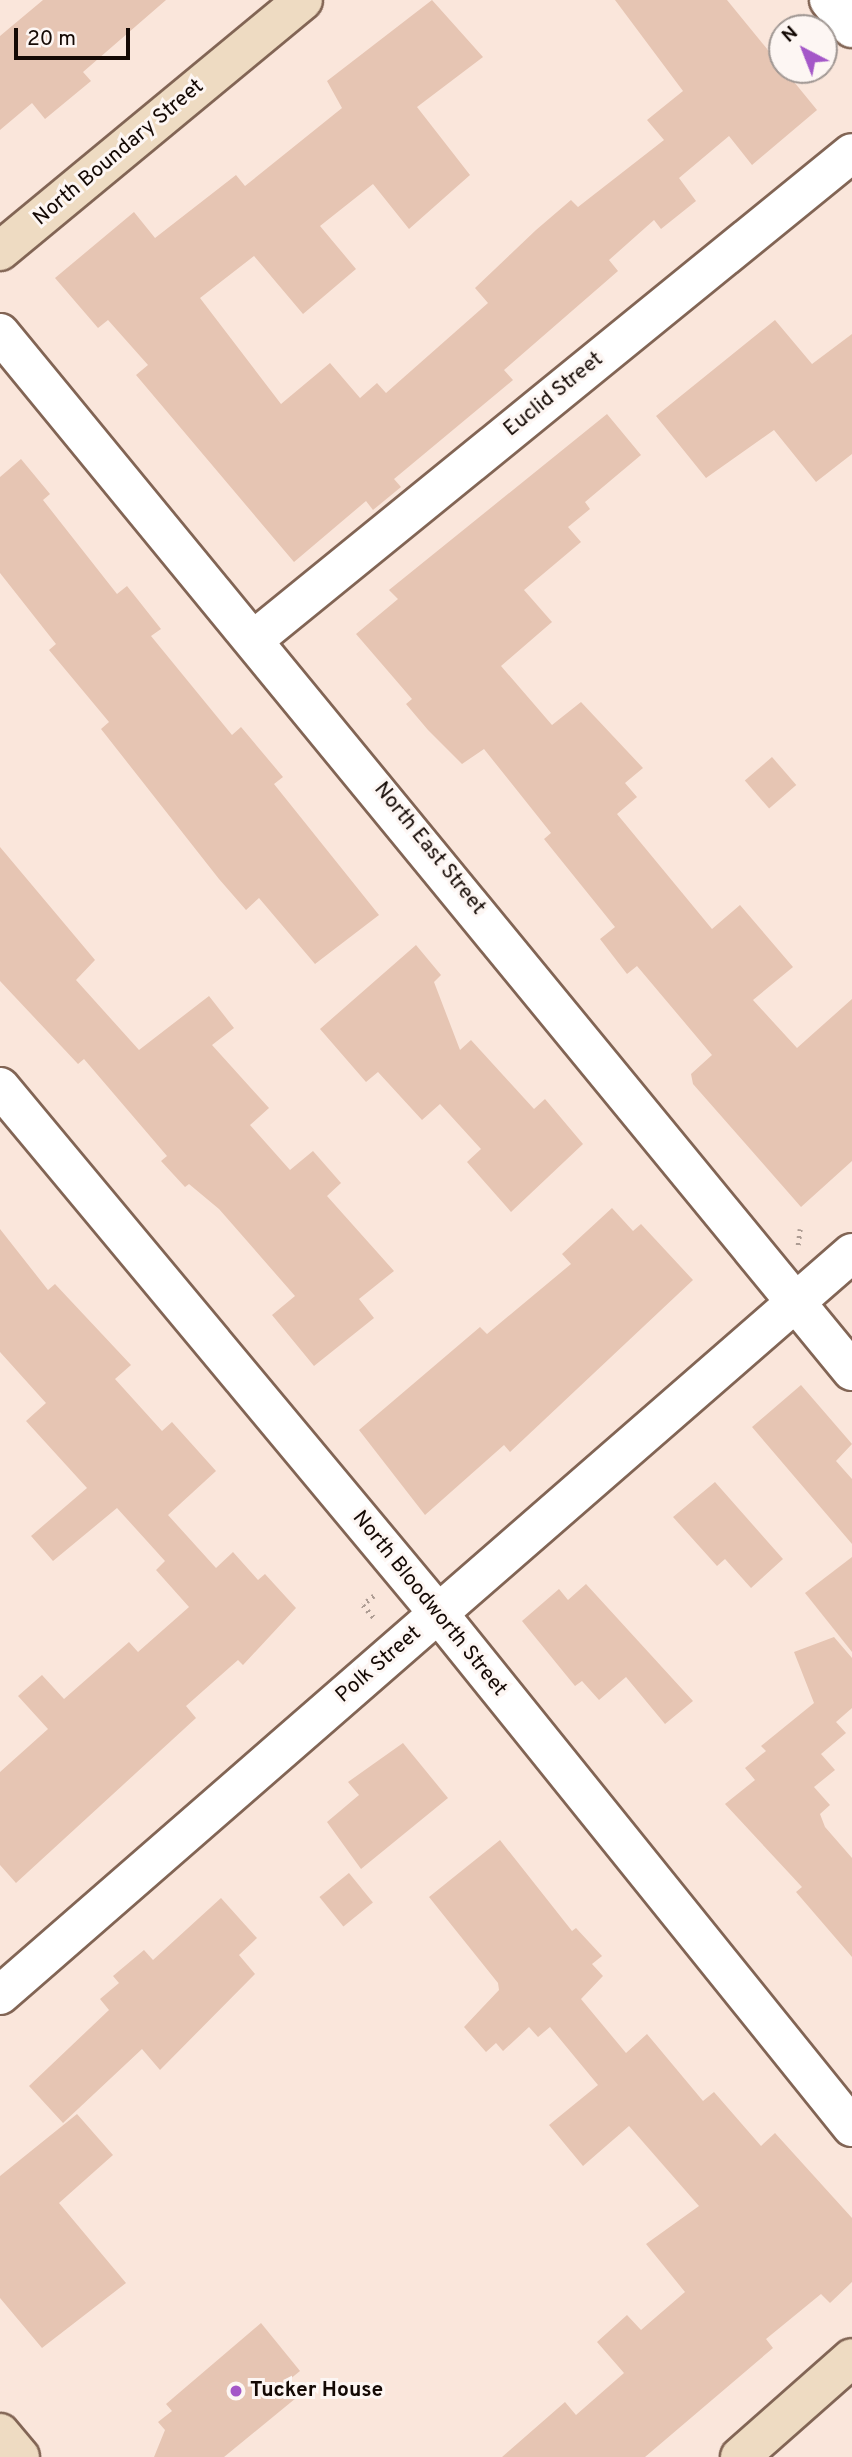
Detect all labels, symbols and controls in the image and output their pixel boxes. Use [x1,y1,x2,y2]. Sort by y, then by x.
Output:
scale bar [18,14,133,58]
north arrow [768,14,838,84]
text: N [777,21,803,48]
text: 20 m [27,26,76,53]
street label: North Boundary Street [29,74,209,232]
street label: Euclid Street [499,347,609,443]
street label: North East Street [368,778,490,920]
street label: North Bloodworth Street [346,1506,512,1702]
street label: Polk Street [331,1621,427,1709]
place label: Tucker House [250,2378,383,2404]
marker: Tucker House [228,2383,244,2399]

